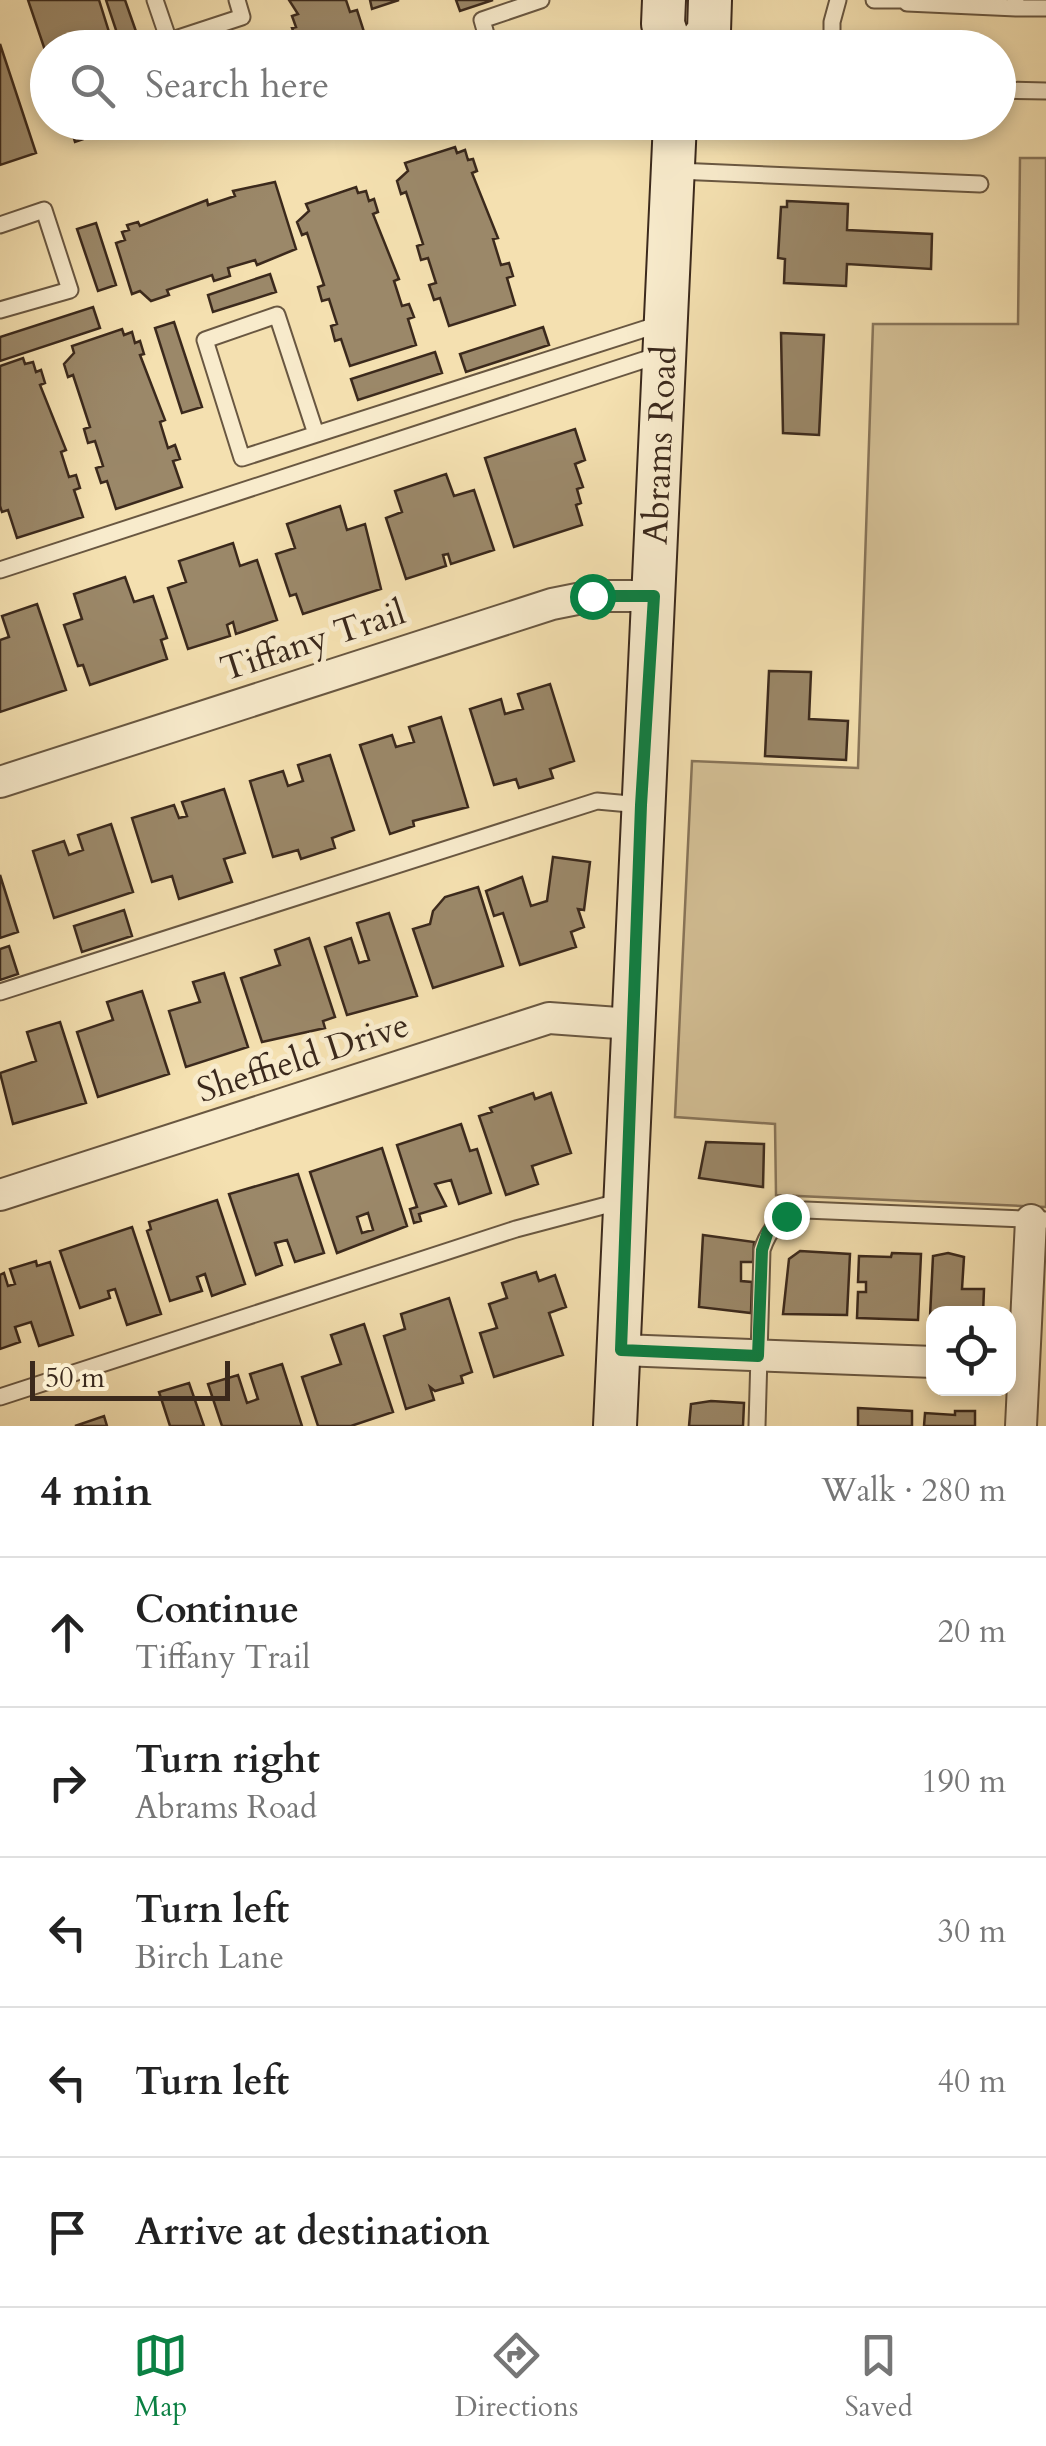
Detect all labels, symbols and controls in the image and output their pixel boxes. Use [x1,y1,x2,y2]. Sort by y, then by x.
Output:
search box [30,30,1016,140]
icon: search [65,58,120,113]
text: Search here [145,59,329,111]
street label: Abrams Road [632,344,689,546]
route start [570,574,616,620]
street label: Tiffany Trail [214,589,412,693]
street label: Sheffield Drive [191,1001,415,1115]
route end [764,1194,810,1240]
map controls [926,1306,1016,1396]
button: locate [926,1306,1016,1396]
scale bar [30,1356,230,1400]
text: 50 m [45,1359,105,1397]
text: 4 min [40,1463,152,1520]
text: Walk · 280 m [821,1469,1006,1513]
text: Continue [135,1584,299,1636]
icon: ahead [40,1605,95,1660]
text: 20 m [938,1610,1006,1654]
text: Tiffany Trail [135,1636,310,1680]
text: Turn right [135,1734,320,1786]
icon: right [40,1755,95,1810]
text: 190 m [921,1760,1006,1804]
text: Abrams Road [135,1786,317,1830]
text: Turn left [135,1884,289,1936]
icon: left [40,1905,95,1960]
text: 30 m [938,1910,1006,1954]
text: Birch Lane [135,1936,284,1980]
icon: left [40,2055,95,2110]
text: Turn left [135,2056,289,2108]
text: 40 m [938,2060,1006,2104]
icon: arrive [40,2205,95,2260]
text: Arrive at destination [135,2206,490,2258]
tab: Map [133,2328,188,2426]
tab: Directions [455,2328,578,2426]
tab: Saved [845,2328,913,2426]

